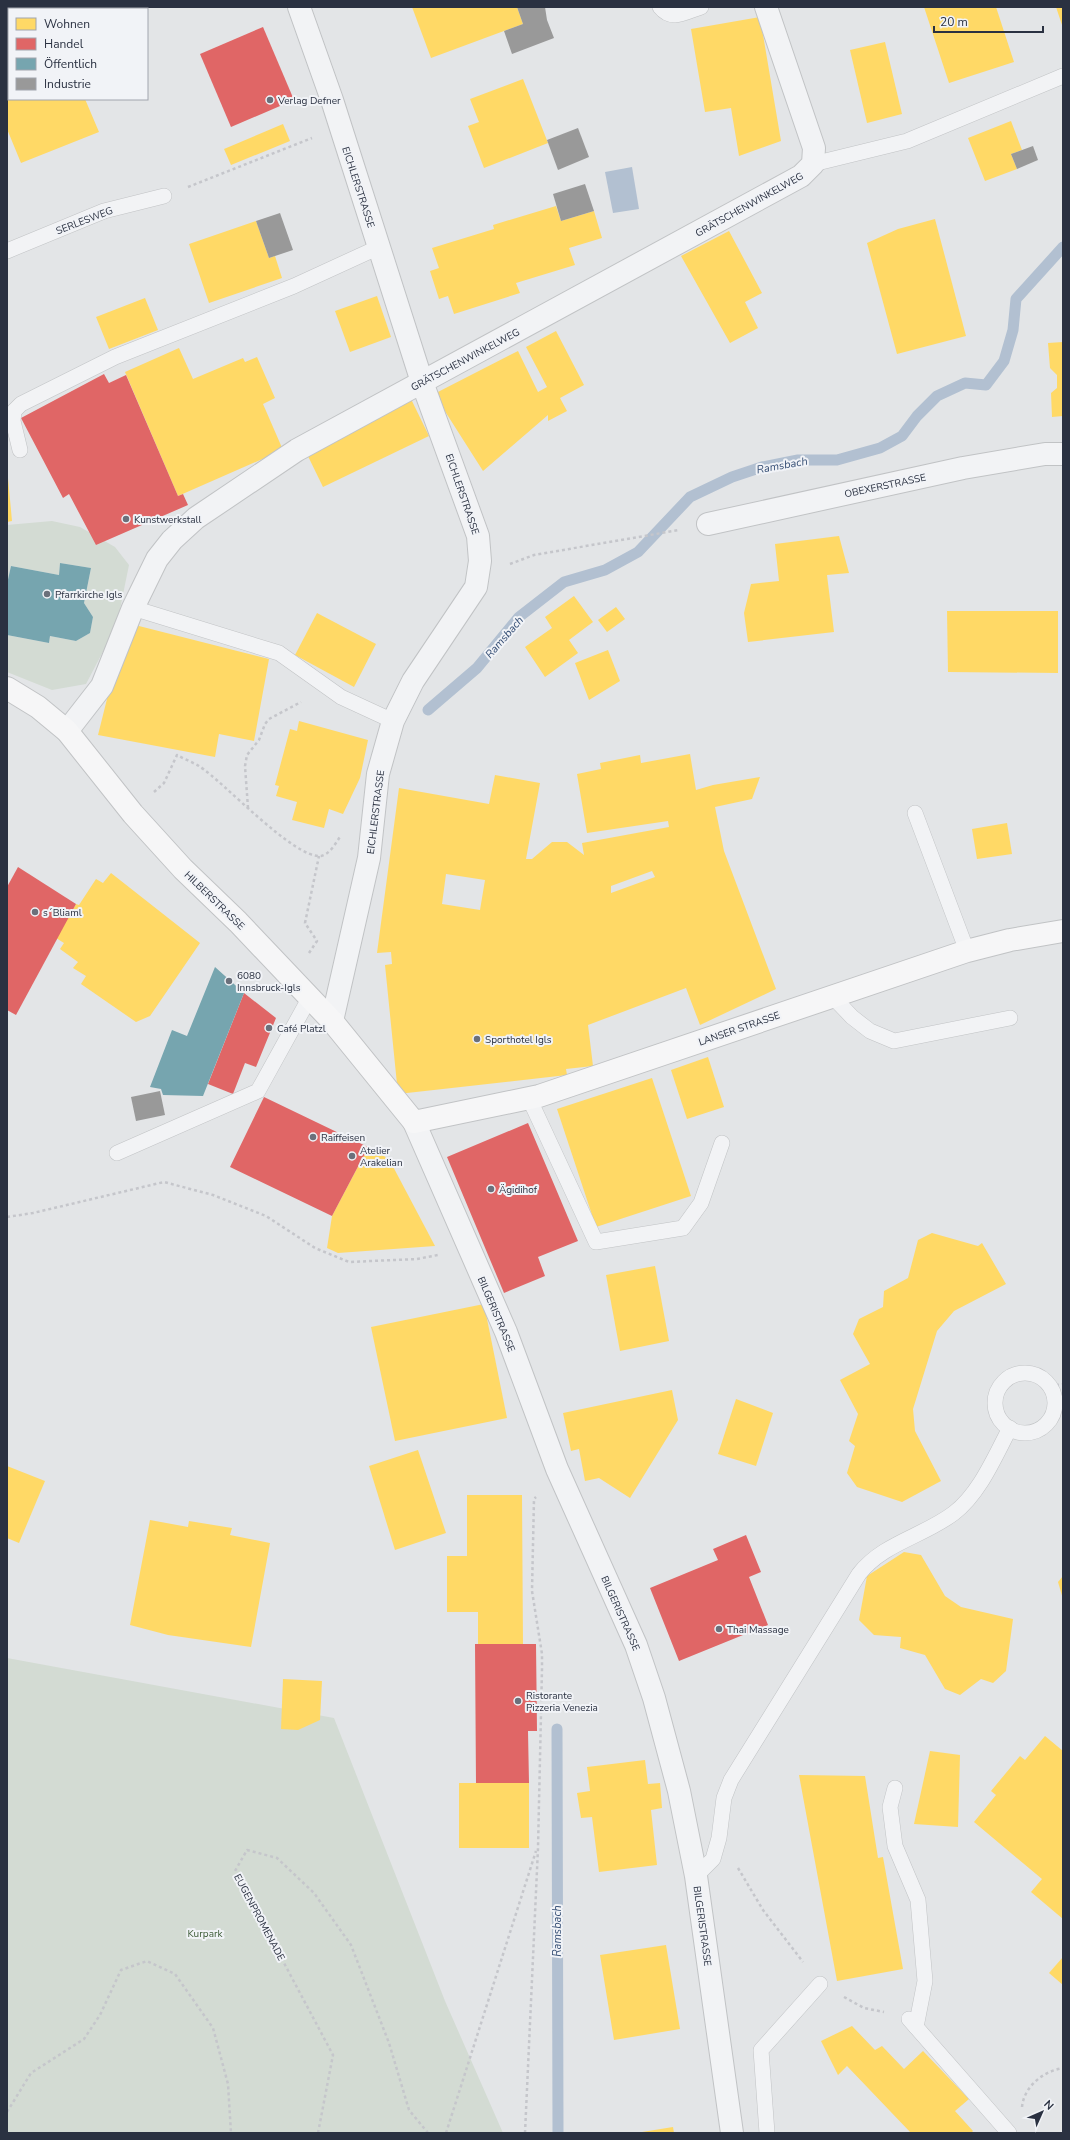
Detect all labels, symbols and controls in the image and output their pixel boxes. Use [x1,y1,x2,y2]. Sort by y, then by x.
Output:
legend [8,8,148,100]
scale bar [934,8,1043,34]
text: 20 m [940,14,968,30]
text: Wohnen [44,16,90,32]
text: Handel [44,36,84,52]
text: Öffentlich [44,56,97,72]
text: Industrie [44,76,91,92]
place label: Verlag Defner [277,94,341,108]
marker: Verlag Defner [265,95,275,105]
street label: EICHLERSTRASSE [338,145,378,230]
street label: GRÄTSCHENWINKELWEG [693,169,806,240]
street label: SERLESWEG [54,204,115,238]
street label: GRÄTSCHENWINKELWEG [409,325,522,395]
street label: EICHLERSTRASSE [442,452,483,537]
water label: Ramsbach [755,454,809,477]
street label: OBEXERSTRASSE [843,470,927,501]
place label: Kunstwerkstall [134,513,201,527]
marker: Kunstwerkstall [121,514,131,524]
place label: Pfarrkirche Igls [55,588,122,602]
marker: Pfarrkirche Igls [42,589,52,599]
water label: Ramsbach [482,613,527,662]
street label: EICHLERSTRASSE [364,769,388,855]
street label: HILBERSTRASSE [181,868,248,933]
place label: s´Bliaml [43,906,82,920]
marker: s´Bliaml [30,907,40,917]
place label: 6080 Innsbruck-Igls [237,969,301,995]
marker: 6080 Innsbruck-Igls [224,976,234,986]
street label: LANSER STRASSE [697,1008,782,1049]
place label: Café Platzl [277,1022,326,1036]
marker: Café Platzl [264,1023,274,1033]
place label: Sporthotel Igls [485,1033,552,1047]
marker: Sporthotel Igls [472,1034,482,1044]
place label: Raiffeisen [321,1131,365,1145]
marker: Raiffeisen [308,1132,318,1142]
place label: Atelier Arakelian [360,1144,403,1170]
marker: Atelier Arakelian [347,1151,357,1161]
place label: Ägidihof [499,1183,538,1197]
marker: Ägidihof [486,1184,496,1194]
street label: BILGERISTRASSE [474,1275,518,1354]
street label: BILGERISTRASSE [597,1574,643,1653]
place label: Thai Massage [727,1623,789,1637]
marker: Thai Massage [714,1624,724,1634]
place label: Ristorante Pizzeria Venezia [526,1689,598,1715]
marker: Ristorante Pizzeria Venezia [513,1696,523,1706]
street label: EUGENPROMENADE [230,1872,288,1964]
street label: BILGERISTRASSE [689,1885,715,1967]
water label: Ramsbach [550,1905,565,1957]
park label: Kurpark [187,1927,224,1941]
north arrow [1022,2092,1062,2132]
text: N [1041,2097,1057,2113]

